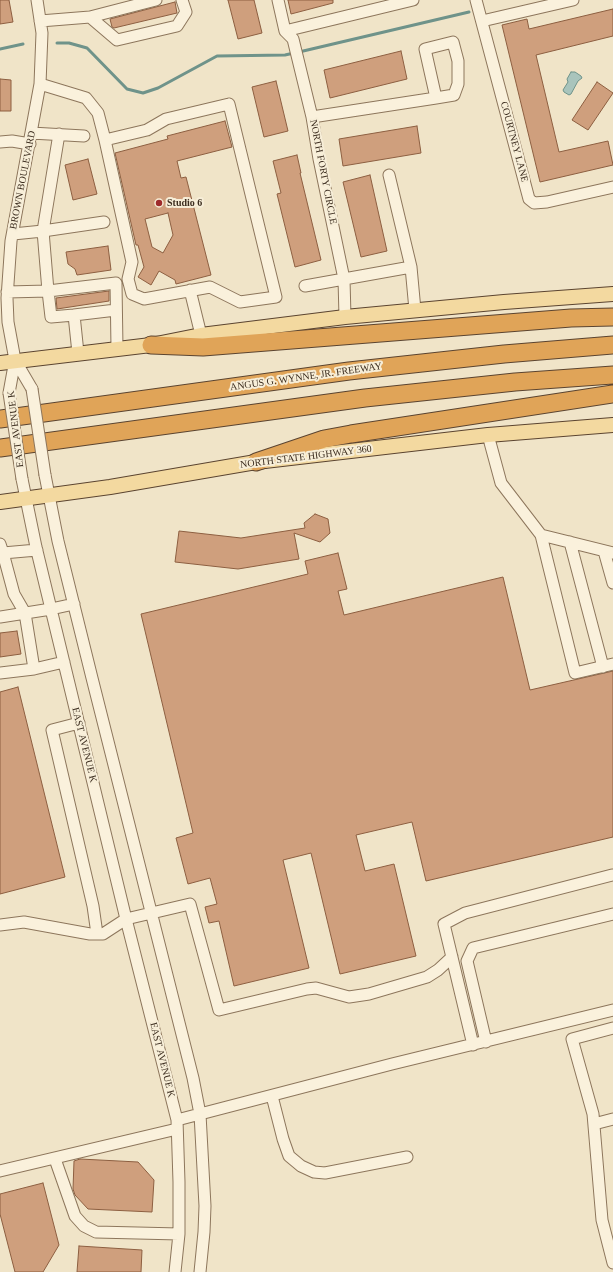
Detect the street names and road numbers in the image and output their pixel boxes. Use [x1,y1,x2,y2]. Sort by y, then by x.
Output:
street label: COURTNEY LANE [497,100,531,184]
street label: NORTH FORTY CIRCLE [307,119,339,225]
street label: BROWN BOULEVARD [8,130,38,230]
street label: ANGUS G. WYNNE, JR. FREEWAY [229,360,383,394]
street label: EAST AVENUE K [5,390,27,468]
street label: NORTH STATE HIGHWAY 360 [240,443,372,471]
street label: EAST AVENUE K [69,706,99,784]
street label: EAST AVENUE K [147,1021,177,1099]

